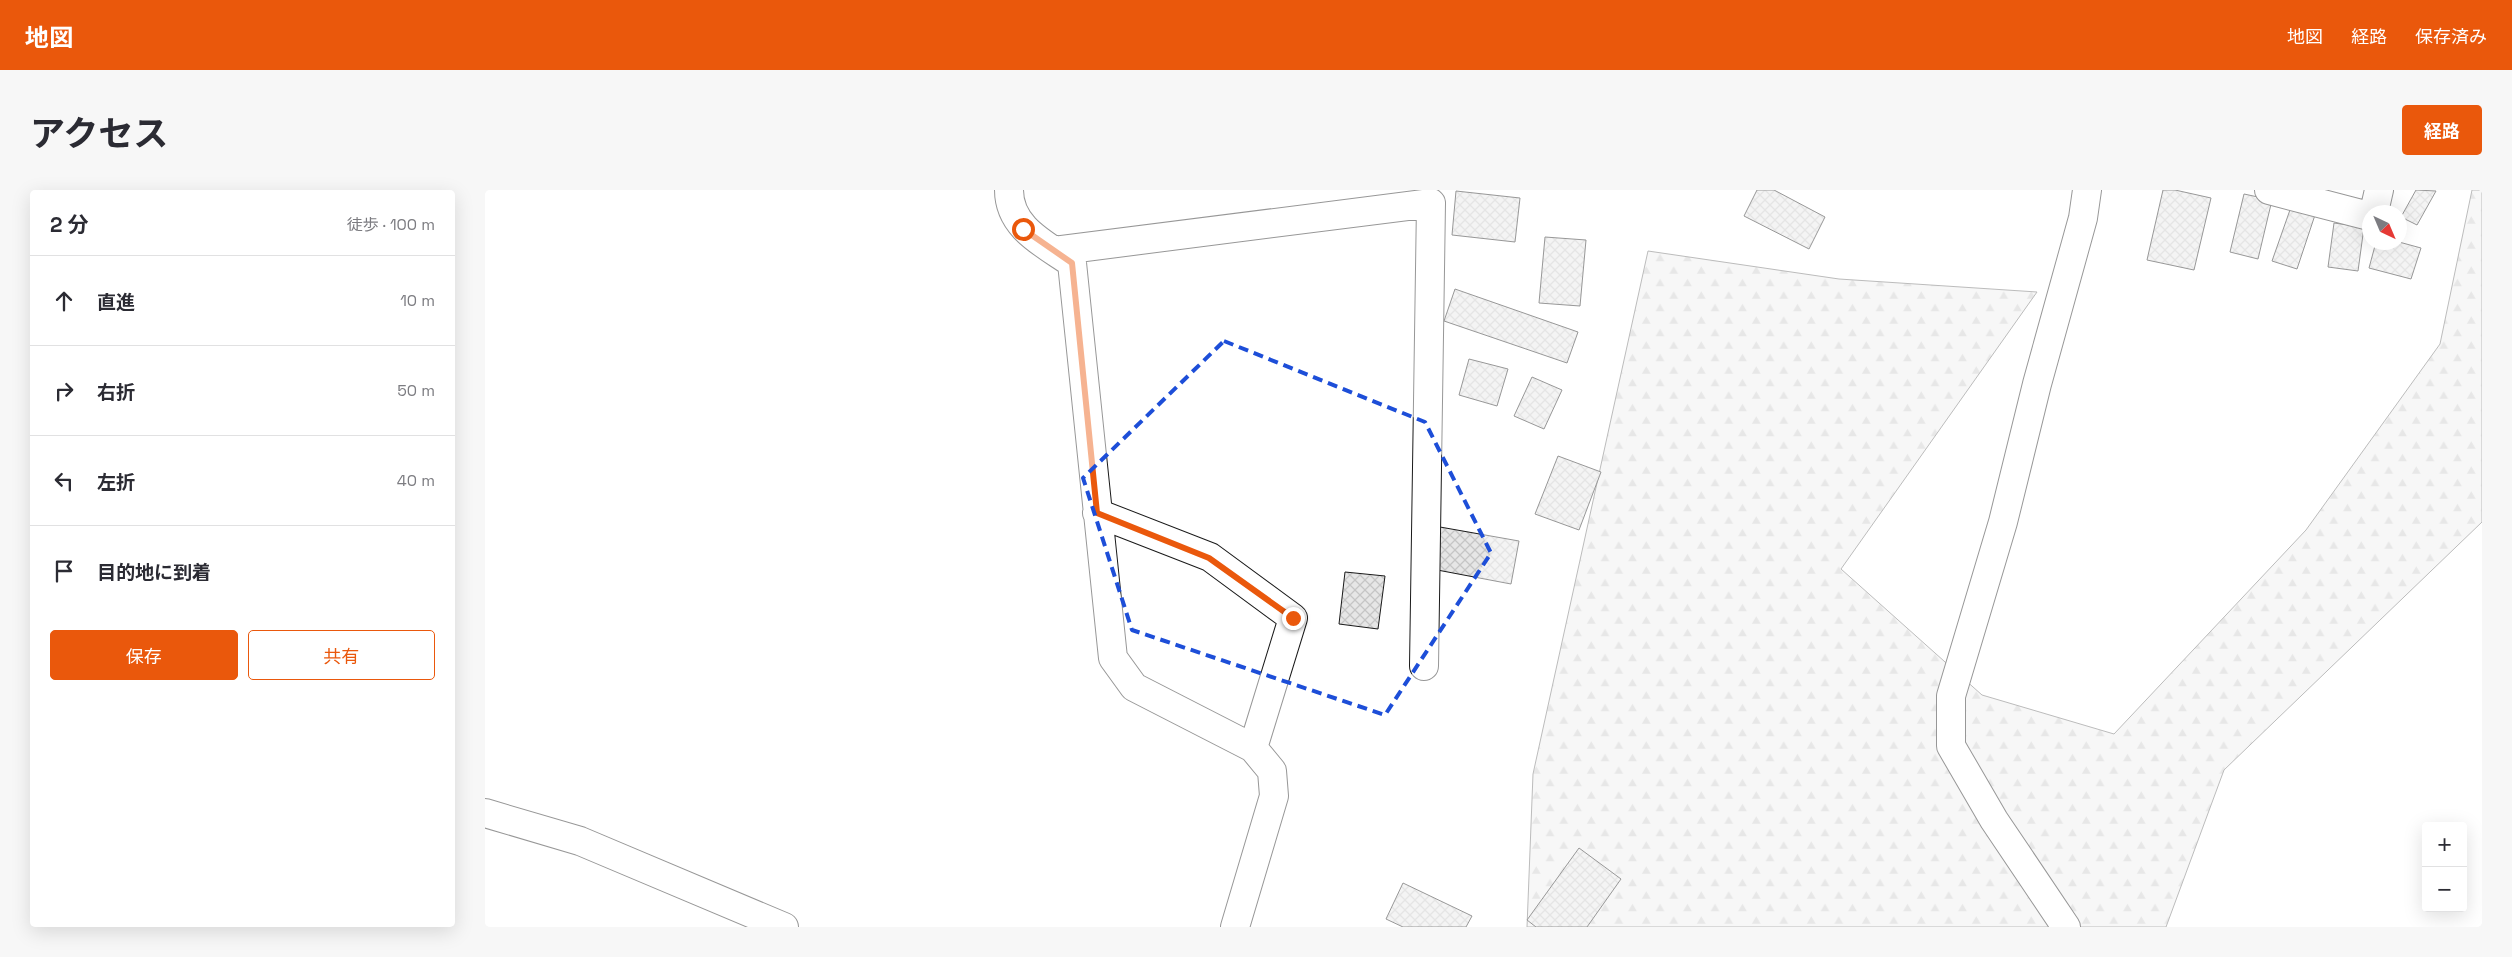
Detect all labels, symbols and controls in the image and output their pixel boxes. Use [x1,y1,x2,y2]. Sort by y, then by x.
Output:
text: 地図 [25,22,73,53]
text: 地図 [2287,25,2323,48]
text: 経路 [2351,25,2387,48]
text: 保存済み [2415,25,2487,48]
button: 経路 [2402,105,2482,155]
text: アクセス [30,112,168,156]
north arrow [2362,205,2407,250]
text: 2 分 [50,211,89,238]
text: 徒歩 · 100 m [347,214,435,235]
route start [1012,218,1035,241]
icon: ahead [50,287,78,315]
text: 直進 [97,290,135,315]
text: 10 m [400,290,435,311]
icon: right [50,377,78,405]
text: 右折 [97,380,135,405]
text: 50 m [397,380,435,401]
icon: left [50,467,78,495]
text: 左折 [97,470,135,495]
text: 40 m [397,470,435,491]
icon: arrive [50,557,78,585]
text: 目的地に到着 [97,560,211,585]
route end [1282,607,1305,630]
button: 保存 [50,630,238,680]
button: 共有 [248,630,435,680]
map controls [2422,822,2467,912]
button: + [2422,822,2467,867]
button: − [2422,867,2467,912]

